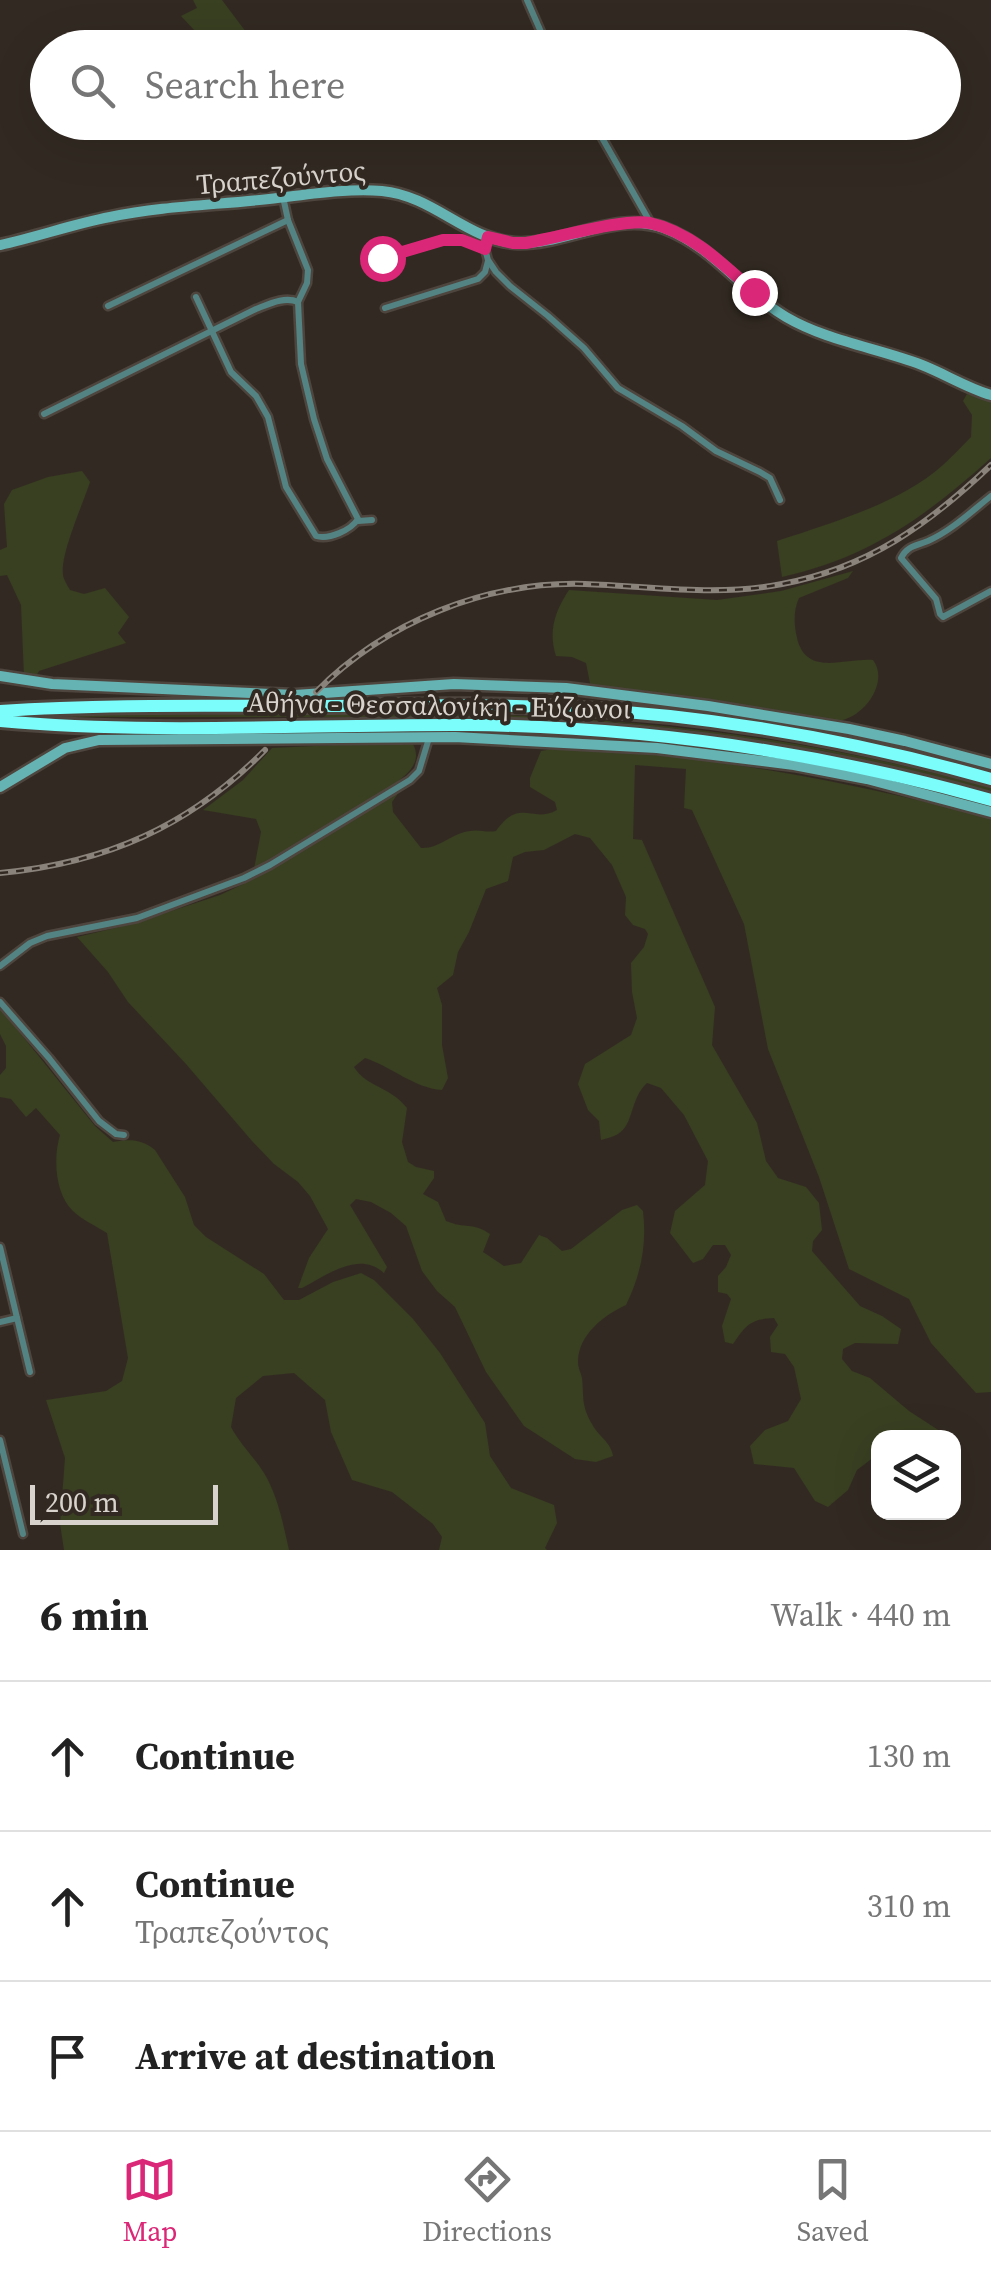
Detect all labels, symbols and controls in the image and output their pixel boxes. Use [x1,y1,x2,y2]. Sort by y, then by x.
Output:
search box [30,30,961,140]
icon: search [65,58,120,113]
text: Search here [145,59,345,111]
street label: Τραπεζούντος [195,151,367,203]
route start [360,236,406,282]
route end [732,270,778,316]
street label: Αθήνα - Θεσσαλονίκη - Εύζωνοι [247,683,631,727]
map controls [871,1430,961,1520]
button: layers [871,1430,961,1520]
scale bar [30,1480,218,1524]
text: 200 m [45,1483,119,1521]
text: 6 min [40,1586,149,1644]
text: Walk · 440 m [770,1593,951,1637]
icon: ahead [40,1729,95,1784]
text: Continue [135,1730,295,1782]
text: 130 m [867,1734,951,1778]
text: Continue [135,1858,295,1910]
icon: ahead [40,1879,95,1934]
text: 310 m [867,1884,951,1928]
text: Τραπεζούντος [135,1910,329,1954]
icon: arrive [40,2029,95,2084]
text: Arrive at destination [135,2030,496,2082]
tab: Map [122,2152,177,2250]
tab: Directions [422,2152,552,2250]
tab: Saved [797,2152,869,2250]

